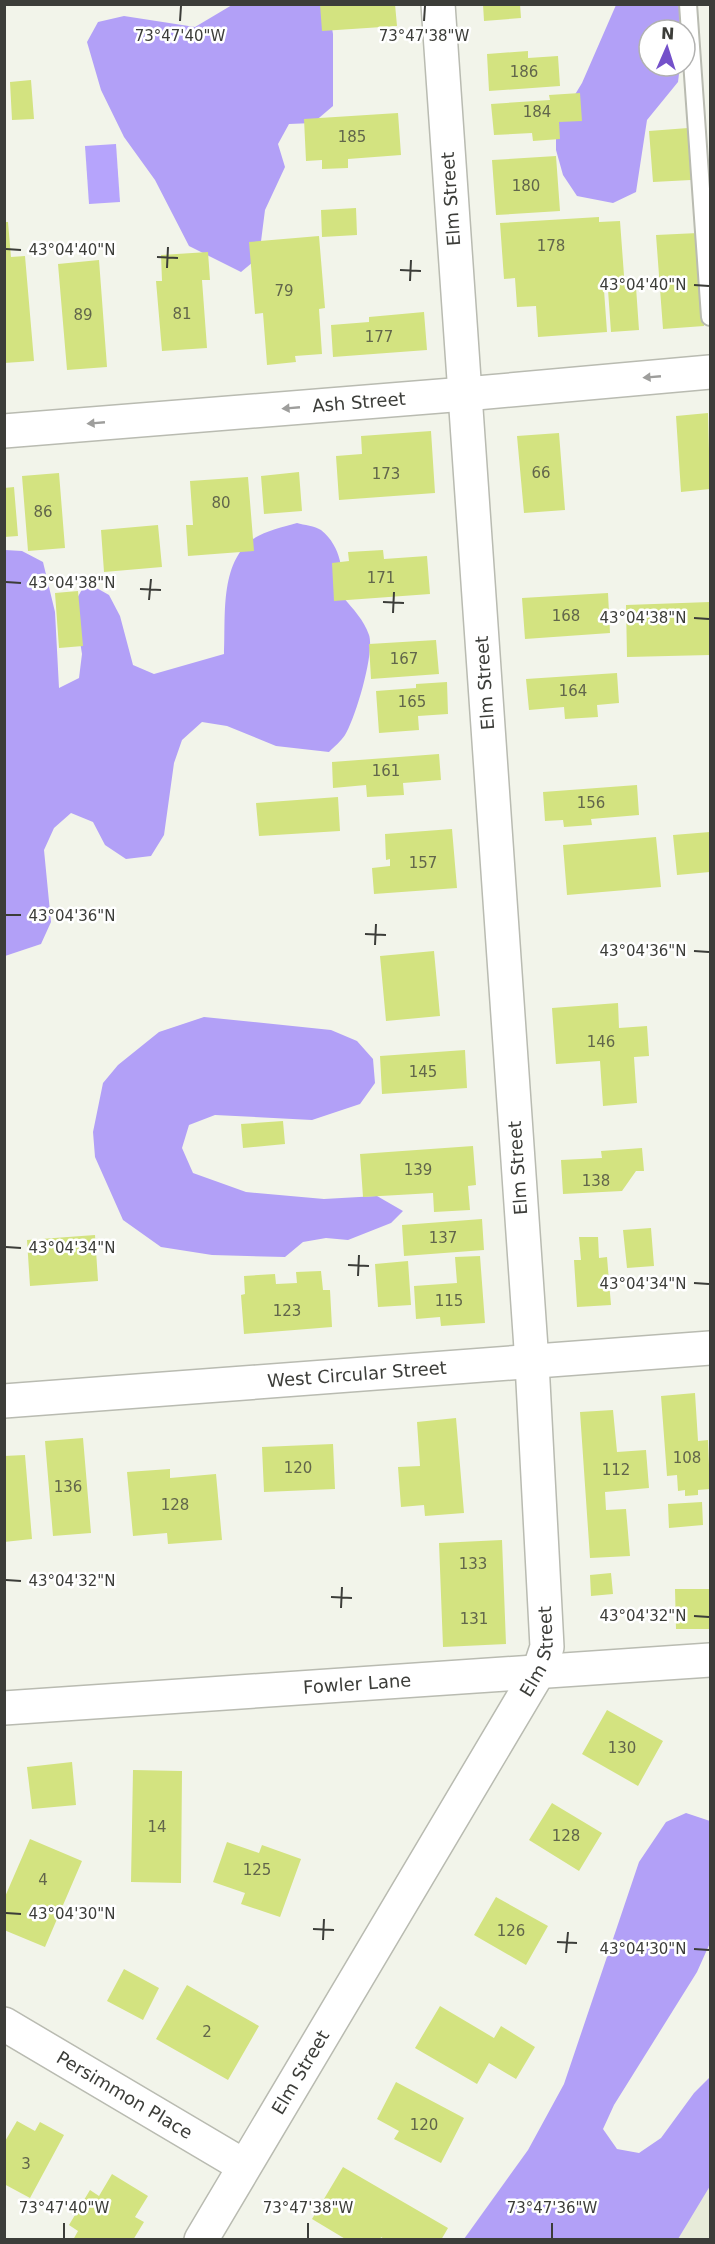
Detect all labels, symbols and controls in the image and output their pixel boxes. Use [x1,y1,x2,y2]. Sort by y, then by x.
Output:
north arrow [637,18,697,78]
text: N [661,24,675,43]
text: 73°47'40"W [135,27,225,45]
text: 73°47'38"W [379,27,469,45]
house number: 186 [510,63,538,81]
house number: 184 [523,103,551,121]
house number: 185 [338,128,366,146]
street label: Elm Street [437,151,464,247]
house number: 180 [512,177,540,195]
house number: 178 [537,237,565,255]
text: 43°04'40"N [28,241,116,259]
text: 43°04'40"N [599,276,687,294]
house number: 79 [274,282,294,300]
house number: 81 [172,305,192,323]
house number: 89 [73,306,93,324]
house number: 177 [365,328,393,346]
one-way arrow [643,372,662,382]
street label: Ash Street [311,388,406,416]
one-way arrow [281,403,300,413]
one-way arrow [87,419,106,428]
house number: 66 [531,464,551,482]
house number: 173 [372,465,400,483]
house number: 80 [211,494,231,512]
house number: 86 [33,503,53,521]
house number: 171 [367,569,395,587]
text: 43°04'38"N [28,574,116,592]
house number: 168 [552,607,580,625]
text: 43°04'38"N [599,609,687,627]
street label: Elm Street [471,635,498,731]
house number: 167 [390,650,418,668]
house number: 164 [559,682,587,700]
house number: 165 [398,693,426,711]
house number: 161 [372,762,400,780]
house number: 156 [577,794,605,812]
house number: 157 [409,854,437,872]
text: 43°04'36"N [28,907,116,925]
text: 43°04'36"N [599,942,687,960]
house number: 146 [587,1033,615,1051]
house number: 145 [409,1063,437,1081]
street label: Elm Street [504,1120,531,1216]
house number: 139 [404,1161,432,1179]
house number: 138 [582,1172,610,1190]
house number: 137 [429,1229,457,1247]
text: 43°04'34"N [28,1239,116,1257]
text: 43°04'34"N [599,1275,687,1293]
house number: 115 [435,1292,463,1310]
house number: 123 [273,1302,301,1320]
street label: West Circular Street [266,1357,447,1391]
house number: 108 [673,1449,701,1467]
house number: 120 [284,1459,312,1477]
house number: 112 [602,1461,630,1479]
house number: 136 [54,1478,82,1496]
house number: 128 [161,1496,189,1514]
house number: 133 [459,1555,487,1573]
text: 43°04'32"N [28,1572,116,1590]
street label: Elm Street [515,1605,557,1700]
text: 43°04'32"N [599,1607,687,1625]
house number: 131 [460,1610,488,1628]
street label: Fowler Lane [302,1669,412,1698]
house number: 130 [608,1739,636,1757]
house number: 14 [147,1818,167,1836]
house number: 128 [552,1827,580,1845]
house number: 125 [243,1861,271,1879]
house number: 4 [38,1871,48,1889]
text: 43°04'30"N [28,1905,116,1923]
house number: 126 [497,1922,525,1940]
text: 43°04'30"N [599,1940,687,1958]
house number: 2 [202,2023,212,2041]
street label: Elm Street [267,2026,333,2118]
street label: Persimmon Place [53,2047,196,2143]
house number: 120 [410,2116,438,2134]
house number: 3 [21,2155,31,2173]
text: 73°47'40"W [19,2199,109,2217]
text: 73°47'38"W [263,2199,353,2217]
text: 73°47'36"W [507,2199,597,2217]

